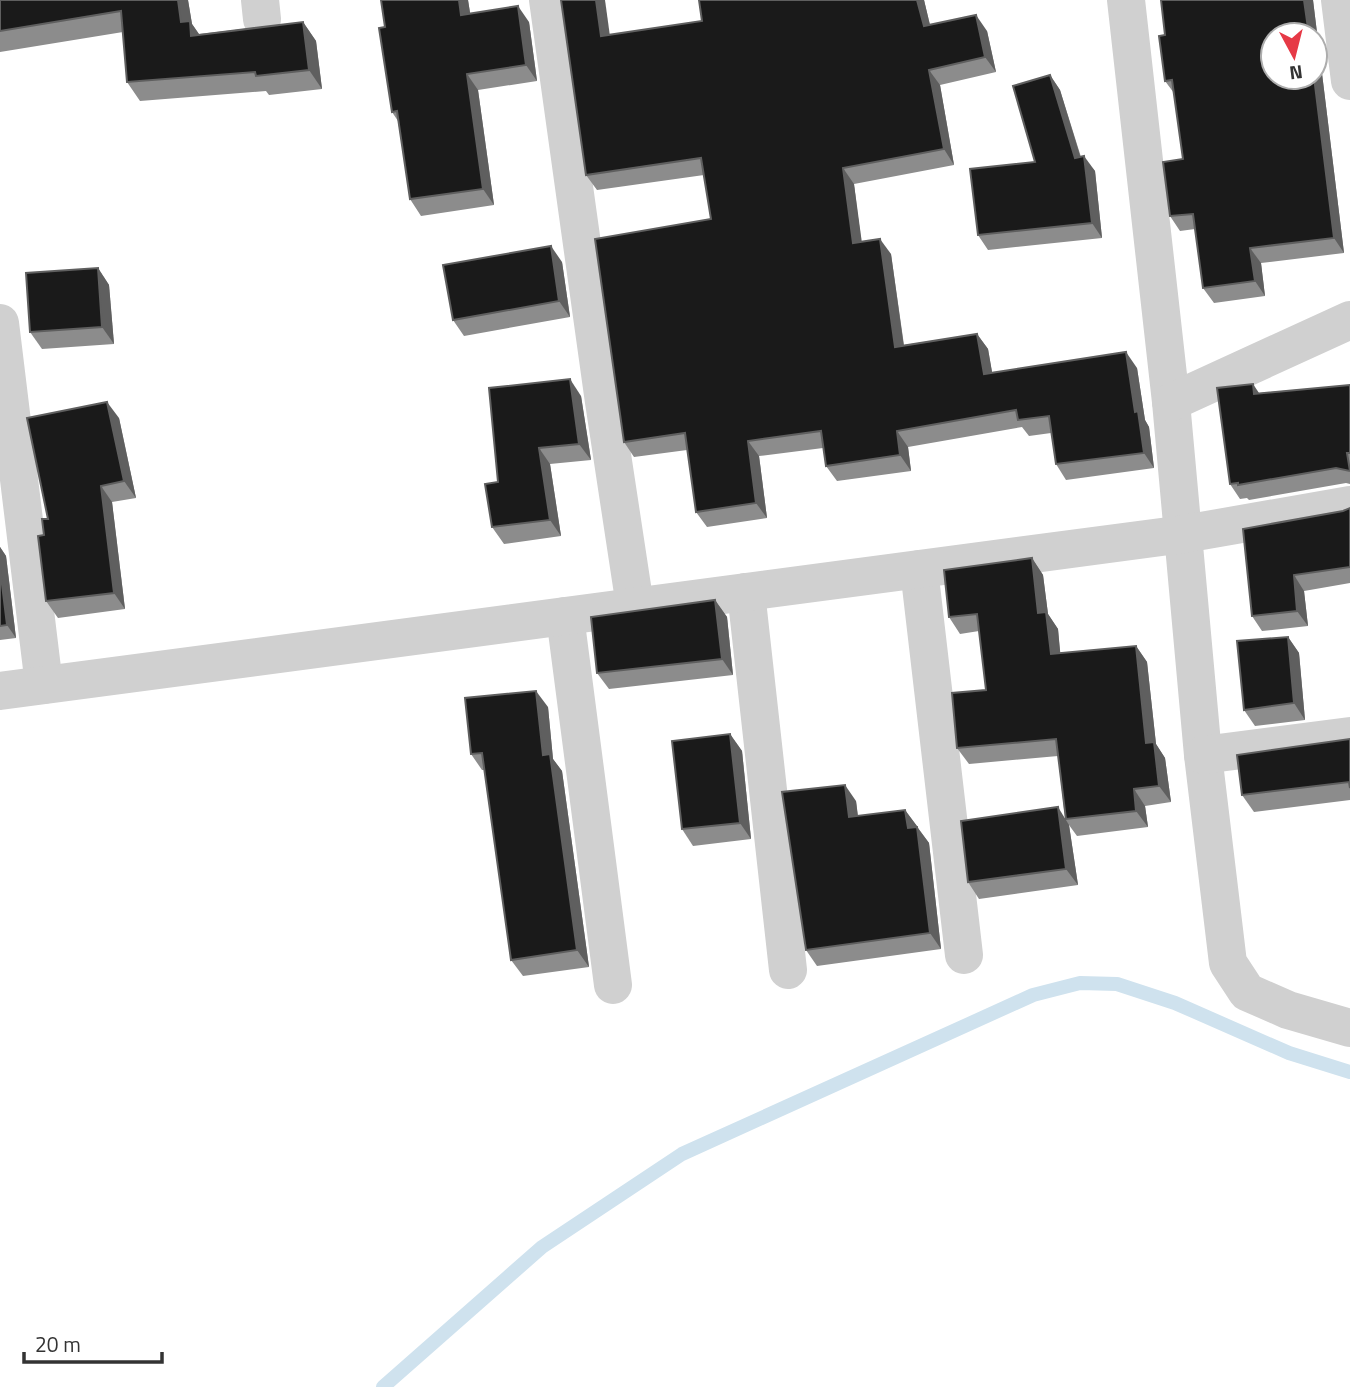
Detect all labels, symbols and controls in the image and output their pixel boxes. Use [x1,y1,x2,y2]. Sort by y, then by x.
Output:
north arrow [1259,21,1329,91]
text: N [1288,58,1304,89]
scale bar [24,1320,163,1364]
text: 20 m [35,1328,81,1360]

